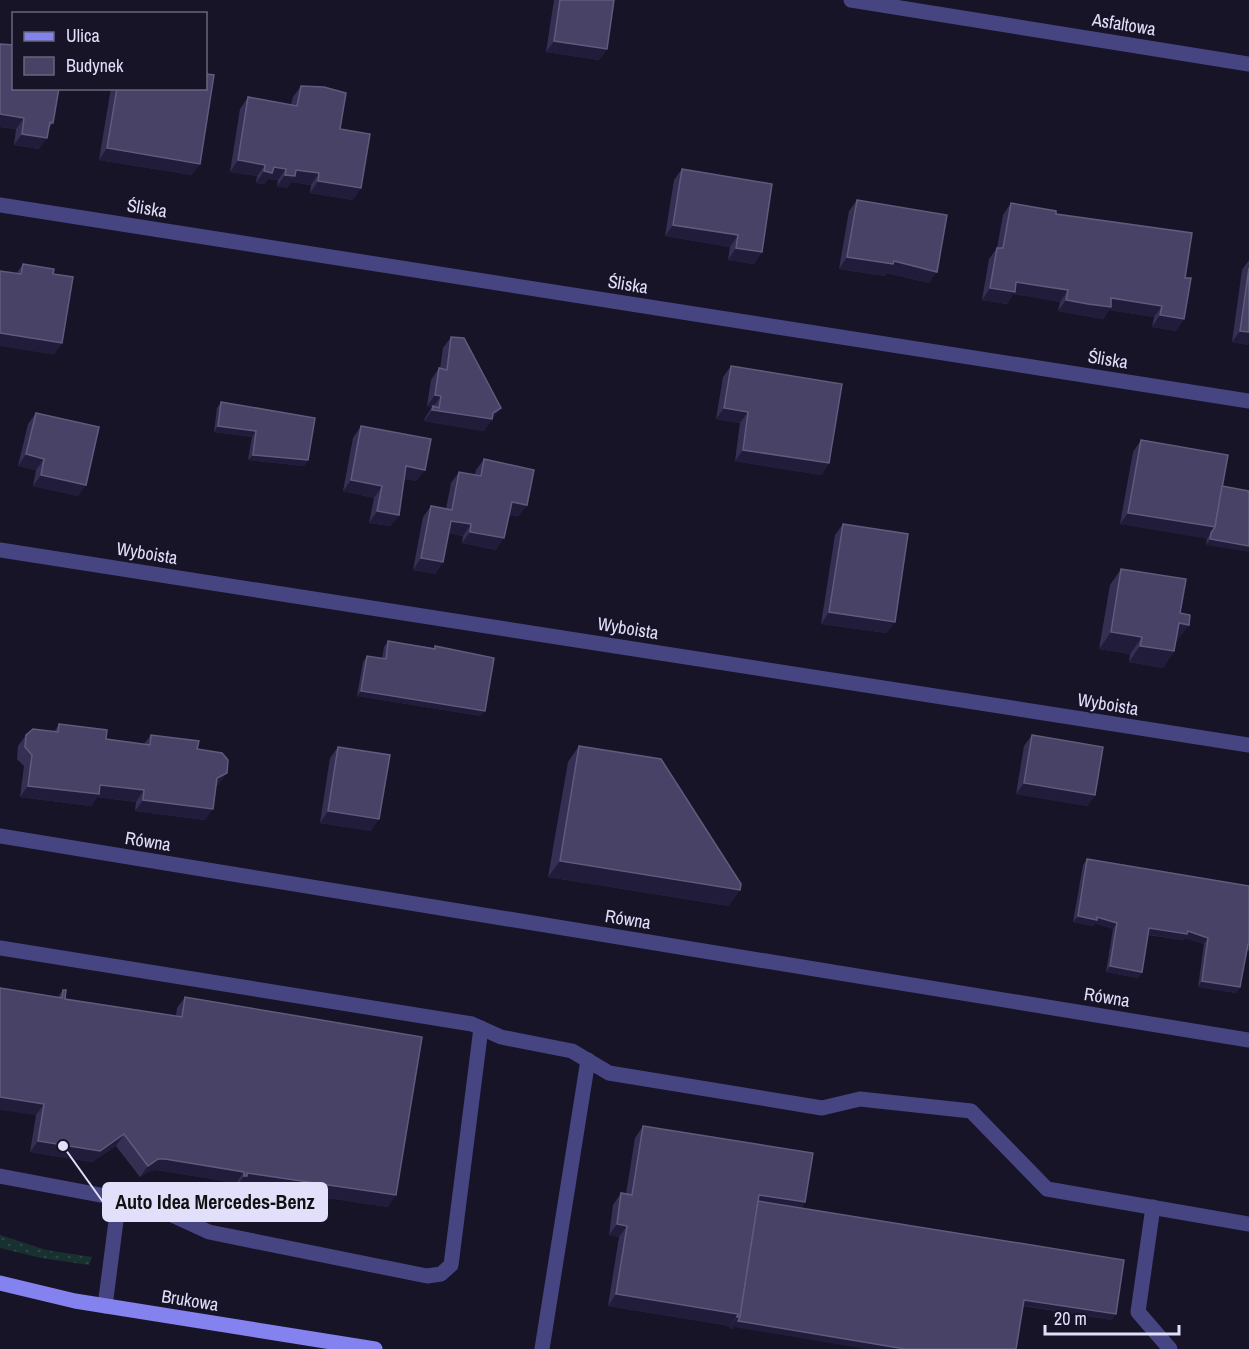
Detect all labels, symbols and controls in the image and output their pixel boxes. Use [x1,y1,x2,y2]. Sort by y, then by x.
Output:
street label: Asfaltowa [1089,6,1158,41]
legend [12,12,207,90]
text: Ulica [66,23,100,48]
text: Budynek [66,53,124,78]
street label: Śliska [125,193,169,223]
street label: Śliska [606,269,650,299]
street label: Śliska [1086,344,1130,374]
street label: Wyboista [115,536,179,570]
street label: Wyboista [596,611,660,645]
street label: Wyboista [1076,687,1140,721]
street label: Równa [123,825,173,857]
street label: Równa [603,903,653,935]
street label: Równa [1082,981,1132,1013]
callout: Auto Idea Mercedes-Benz [103,1183,327,1221]
text: Auto Idea Mercedes-Benz [115,1188,315,1215]
street label: Brukowa [160,1283,220,1317]
scale bar [1045,1298,1178,1336]
text: 20 m [1054,1306,1087,1331]

